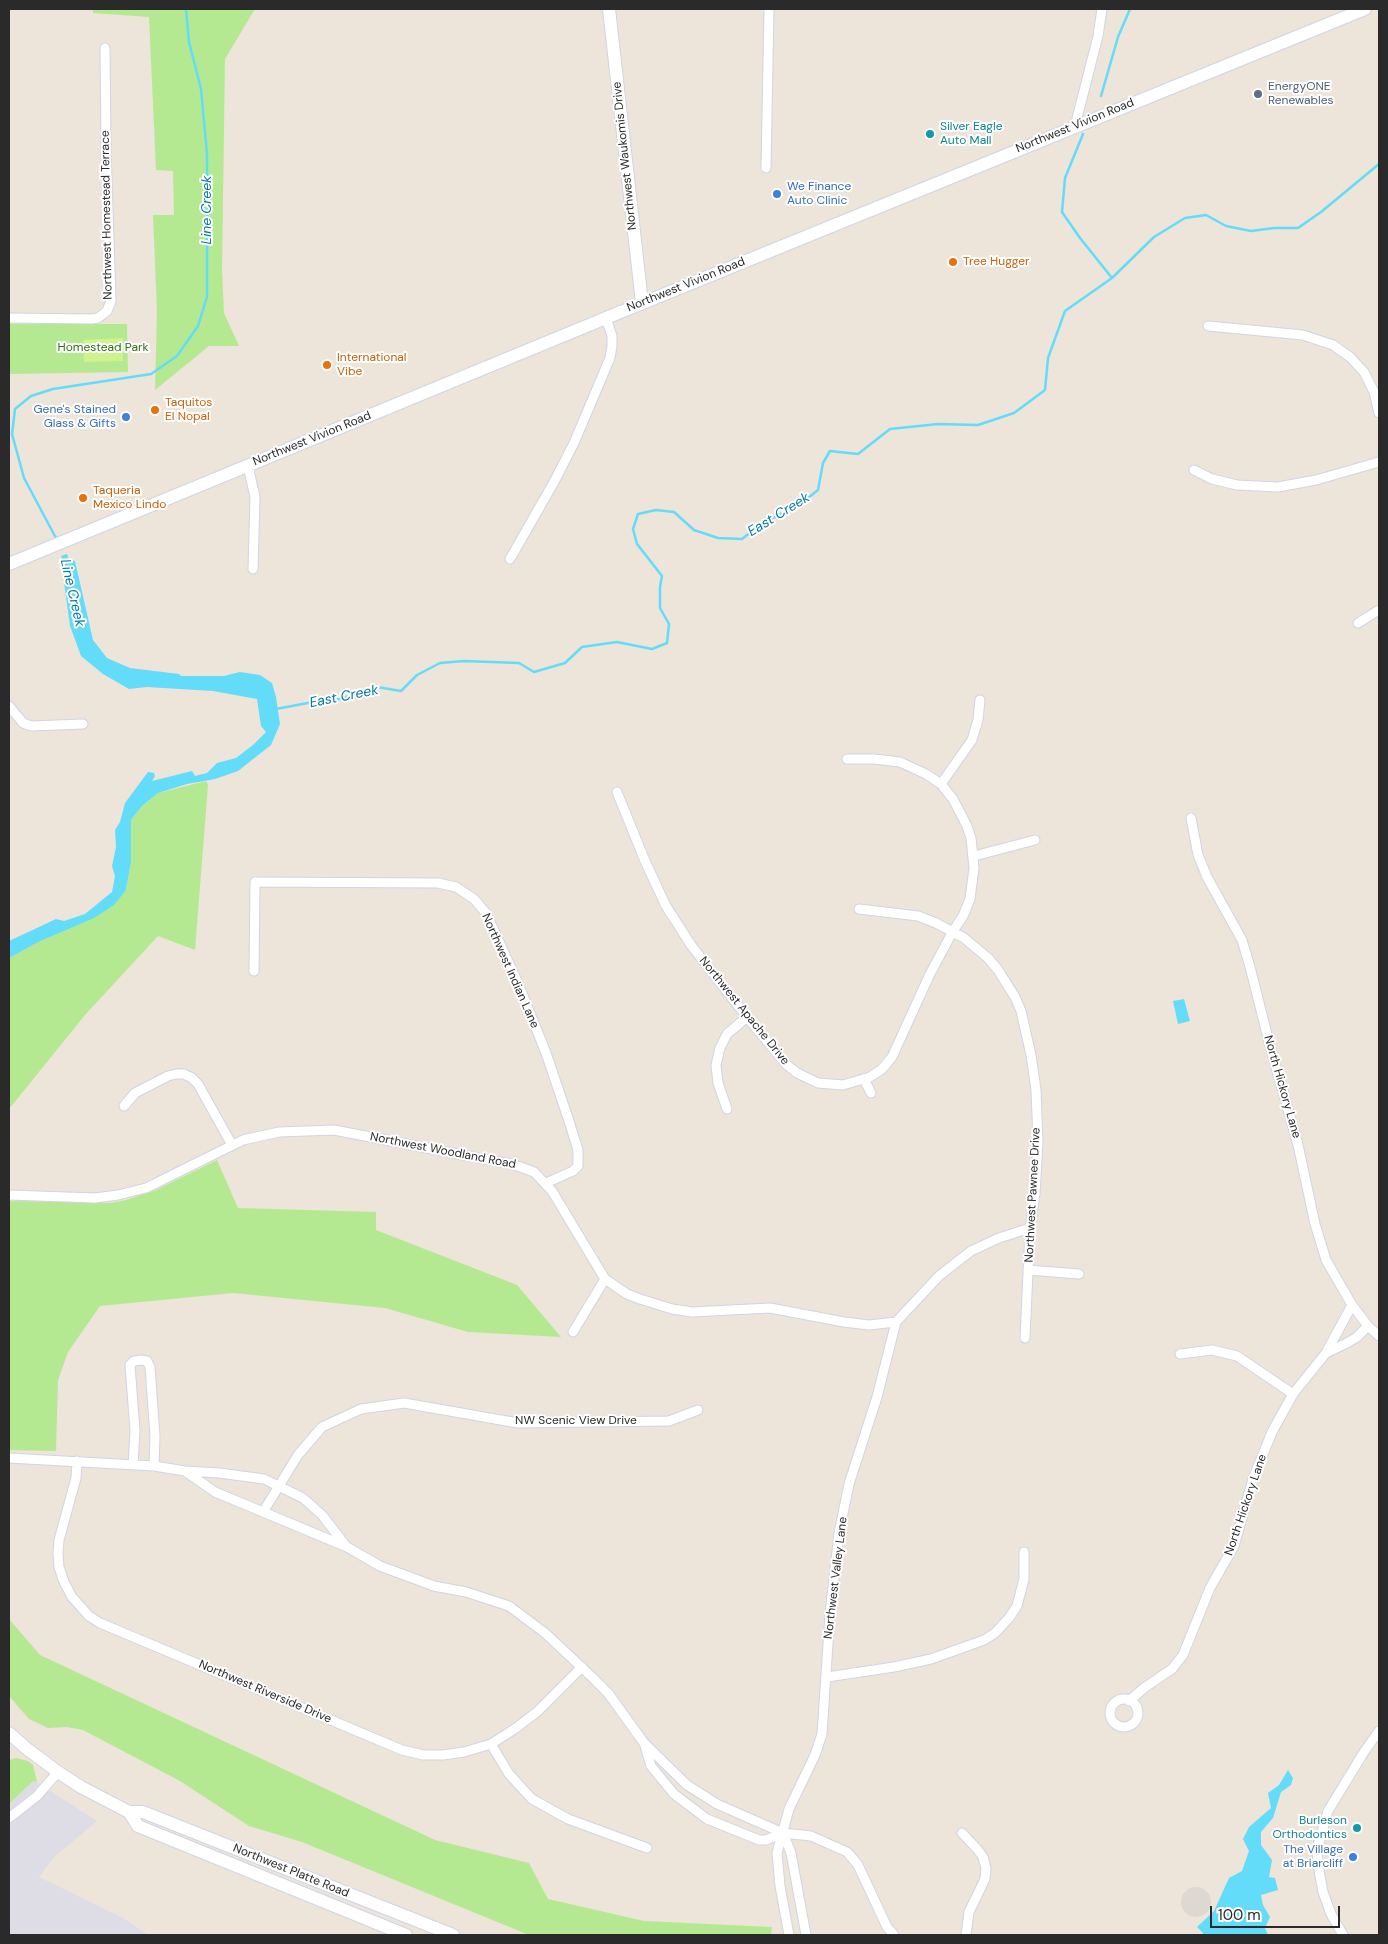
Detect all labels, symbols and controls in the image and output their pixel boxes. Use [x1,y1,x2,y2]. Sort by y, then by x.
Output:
place label: EnergyONE Renewables [1268,80,1334,108]
street label: Northwest Waukomis Drive [610,81,640,231]
marker: EnergyONE Renewables [1252,88,1264,100]
street label: Northwest Vivion Road [1014,96,1136,156]
place label: Silver Eagle Auto Mall [940,120,1002,148]
marker: Silver Eagle Auto Mall [924,128,936,140]
street label: Northwest Homestead Terrace [98,130,116,300]
water label: Line Creek [199,176,215,244]
place label: We Finance Auto Clinic [787,180,851,208]
marker: We Finance Auto Clinic [771,188,783,200]
street label: Northwest Vivion Road [625,255,747,315]
place label: Tree Hugger [963,255,1030,269]
marker: Tree Hugger [947,256,959,268]
park label: Homestead Park [58,341,148,355]
place label: International Vibe [337,351,407,379]
marker: International Vibe [321,359,333,371]
place label: Taquitos El Nopal [165,396,212,424]
place label: Gene's Stained Glass & Gifts [33,403,116,431]
marker: Taquitos El Nopal [149,404,161,416]
street label: Northwest Vivion Road [251,409,373,469]
marker: Gene's Stained Glass & Gifts [120,411,132,423]
place label: Taqueria Mexico Lindo [93,484,166,512]
water label: East Creek [745,489,813,541]
marker: Taqueria Mexico Lindo [77,492,89,504]
water label: Line Creek [56,558,88,628]
water label: East Creek [308,682,380,712]
street label: Northwest Indian Lane [478,911,542,1031]
street label: Northwest Apache Drive [696,954,792,1068]
street label: North Hickory Lane [1260,1034,1304,1140]
street label: Northwest Pawnee Drive [1022,1127,1044,1263]
street label: Northwest Woodland Road [369,1130,517,1172]
street label: NW Scenic View Drive [515,1414,637,1428]
street label: North Hickory Lane [1222,1452,1270,1558]
street label: Northwest Valley Lane [821,1516,851,1640]
street label: Northwest Riverside Drive [196,1657,334,1727]
place label: Burleson Orthodontics [1273,1814,1347,1842]
marker: Burleson Orthodontics [1351,1822,1363,1834]
street label: Northwest Platte Road [231,1841,351,1901]
place label: The Village at Briarcliff [1283,1843,1343,1871]
marker: The Village at Briarcliff [1347,1851,1359,1863]
scale bar [1213,1896,1343,1928]
text: 100 m [1218,1905,1261,1925]

